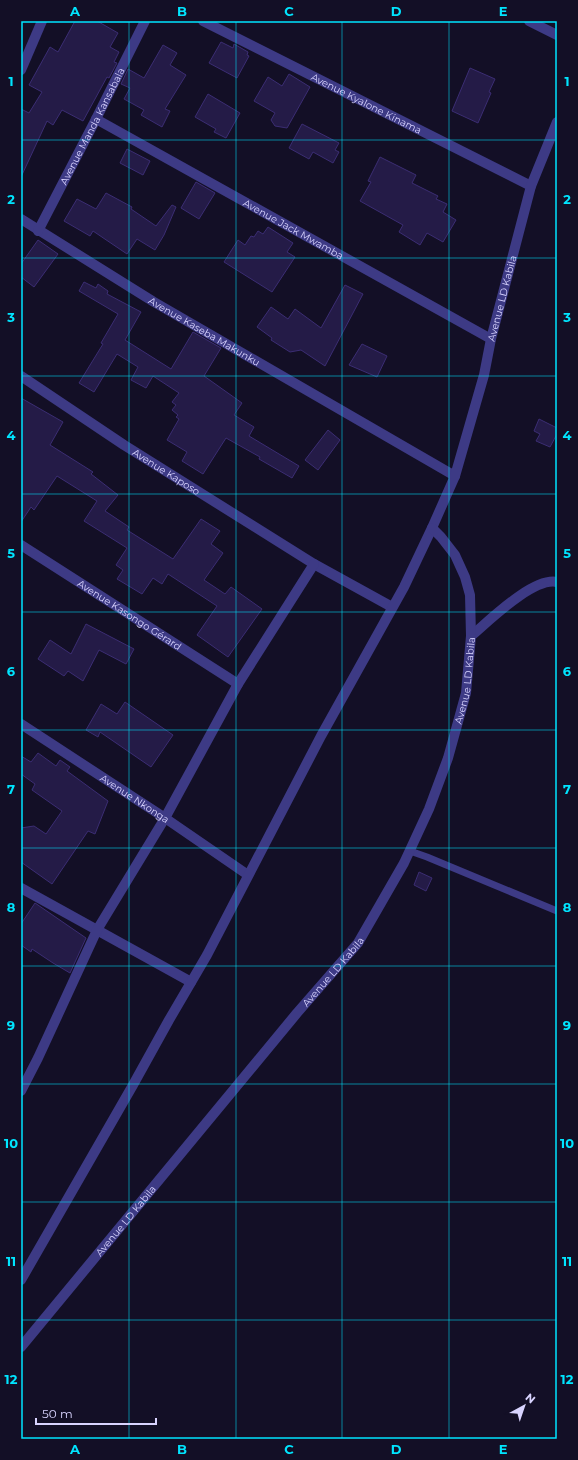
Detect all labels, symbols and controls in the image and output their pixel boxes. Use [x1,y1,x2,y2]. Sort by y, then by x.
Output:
text: A [69,3,81,19]
text: B [177,3,187,19]
text: C [284,3,294,19]
text: D [391,3,402,19]
text: E [499,3,508,19]
street label: Avenue Manda Kansabala [57,65,127,187]
street label: Avenue Kyalone Kinama [309,70,424,136]
text: 1 [8,73,14,89]
text: 1 [564,73,570,89]
text: 2 [7,191,15,207]
text: 2 [563,191,571,207]
street label: Avenue Jack Mwamba [241,196,346,262]
street label: Avenue LD Kabila [484,254,519,343]
street label: Avenue Kaseba Makunku [146,294,263,369]
text: 3 [6,309,15,325]
text: 3 [562,309,571,325]
text: 4 [7,427,16,443]
text: 4 [563,427,572,443]
street label: Avenue Kaposo [130,445,203,498]
text: 5 [7,545,15,561]
text: 5 [563,545,571,561]
street label: Avenue Kasongo Gérard [75,576,184,653]
street label: Avenue LD Kabila [451,636,477,725]
text: 6 [7,663,16,679]
text: 6 [563,663,572,679]
street label: Avenue Nkonga [98,771,172,826]
text: 7 [7,781,15,797]
text: 7 [563,781,571,797]
text: 8 [7,899,16,915]
text: 8 [563,899,572,915]
street label: Avenue LD Kabila [299,935,367,1009]
text: 9 [7,1017,15,1033]
text: 9 [563,1017,571,1033]
text: 10 [4,1135,18,1151]
text: 10 [560,1135,574,1151]
street label: Avenue LD Kabila [92,1182,159,1259]
text: 11 [6,1253,16,1269]
text: 11 [562,1253,572,1269]
text: 12 [5,1371,18,1387]
text: 12 [561,1371,574,1387]
north arrow [504,1386,544,1426]
text: N [523,1390,538,1407]
scale bar [36,1400,156,1426]
text: 50 m [42,1406,73,1421]
text: A [69,1441,81,1457]
text: B [177,1441,187,1457]
text: C [284,1441,294,1457]
text: D [391,1441,402,1457]
text: E [499,1441,508,1457]

